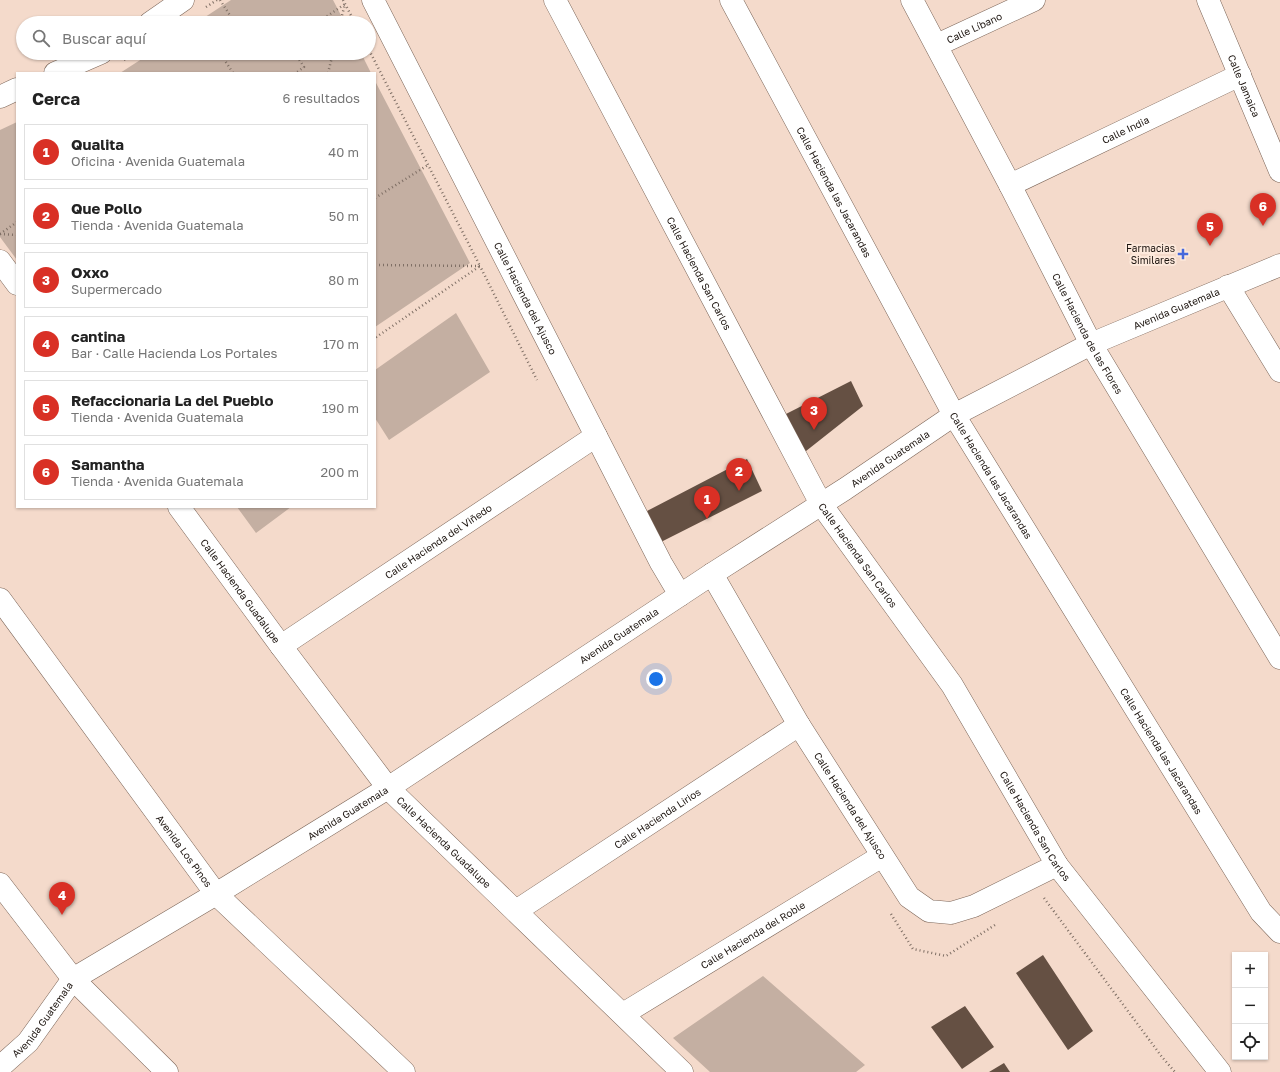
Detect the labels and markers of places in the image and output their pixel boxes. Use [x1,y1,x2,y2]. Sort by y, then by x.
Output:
pin: 6 [1250,193,1276,226]
pin: 5 [1197,213,1223,246]
place label: Farmacias Similares [1126,242,1175,266]
marker: Farmacias Similares [1178,249,1188,259]
pin: 3 [801,397,827,430]
pin: 2 [726,458,752,491]
pin: 1 [694,486,720,519]
pin: 4 [49,882,75,915]

